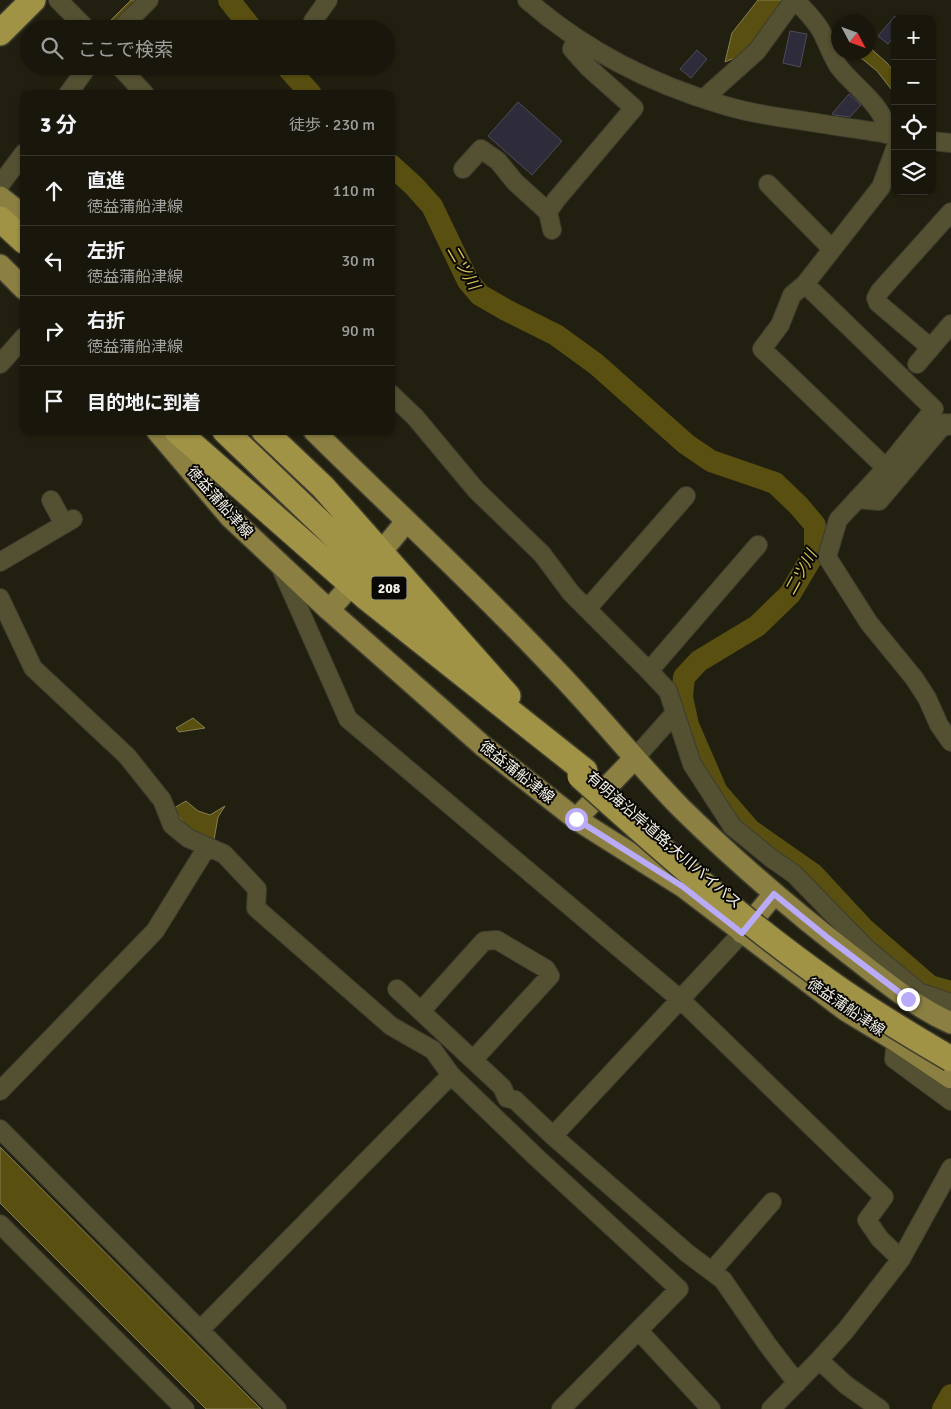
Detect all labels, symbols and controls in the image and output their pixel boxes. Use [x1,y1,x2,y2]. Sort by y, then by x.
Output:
north arrow [831,15,876,60]
map controls [891,15,936,195]
button: + [891,15,936,60]
search box [20,20,395,75]
icon: search [38,34,66,62]
text: ここで検索 [78,38,173,62]
button: − [891,60,936,105]
button: locate [891,105,936,150]
text: 3 分 [40,112,77,138]
text: 徒歩 · 230 m [289,115,375,135]
button: layers [891,150,936,195]
text: 直進 [87,169,125,193]
icon: ahead [40,177,68,205]
text: 110 m [333,181,375,201]
text: 徳益蒲船津線 [87,197,183,217]
text: 左折 [87,239,125,263]
water label: 二ツ川 [442,242,485,295]
icon: left [40,247,68,275]
text: 30 m [341,251,375,271]
text: 徳益蒲船津線 [87,267,183,287]
text: 右折 [87,309,125,333]
icon: right [40,317,68,345]
text: 90 m [341,321,375,341]
text: 徳益蒲船津線 [87,337,183,357]
icon: arrive [40,387,68,415]
text: 目的地に到着 [87,391,201,415]
street label: 徳益蒲船津線 [183,463,257,541]
water label: 二ツ川 [780,545,822,598]
road number: 208 [372,576,406,600]
street label: 徳益蒲船津線 [476,737,558,807]
street label: 有明海沿岸道路;大川バイパス [583,768,745,912]
route start [565,808,588,831]
street label: 徳益蒲船津線 [804,974,888,1040]
route end [897,988,920,1011]

